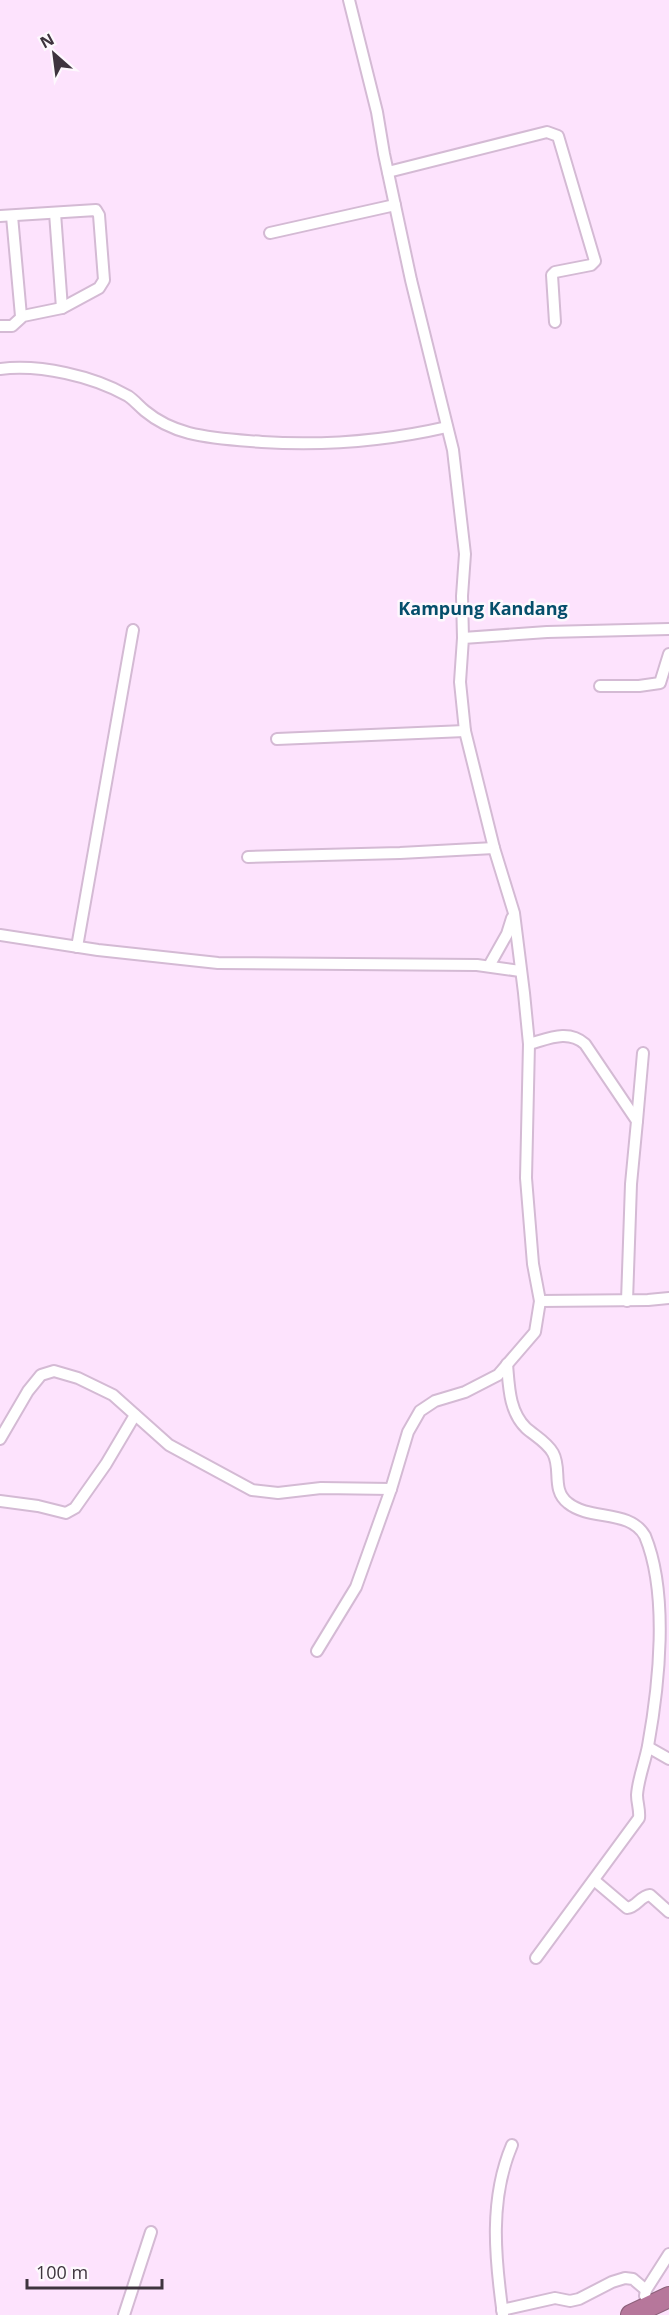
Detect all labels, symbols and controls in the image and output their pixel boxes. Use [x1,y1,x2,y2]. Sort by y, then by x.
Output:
north arrow [24,24,84,84]
text: N [36,28,58,54]
district label: Kampung Kandang [398,596,568,620]
scale bar [27,2252,162,2290]
text: 100 m [36,2260,88,2284]

